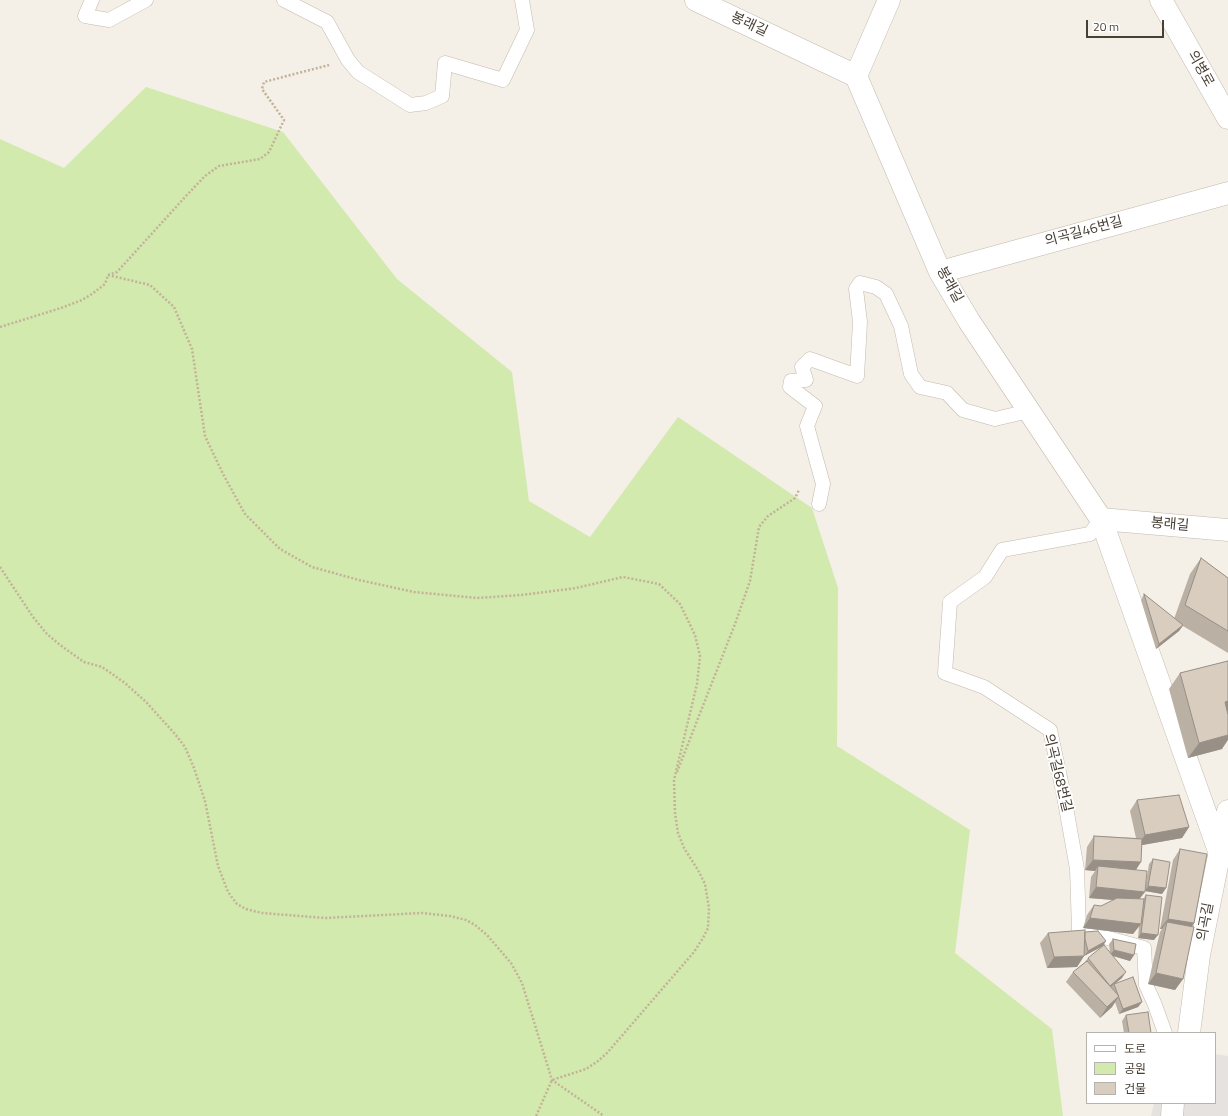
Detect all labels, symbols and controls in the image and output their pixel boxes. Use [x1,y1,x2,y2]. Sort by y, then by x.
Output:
street label: 봉래길 [728,9,770,41]
scale bar [1088,12,1166,38]
text: 20 m [1093,17,1119,36]
street label: 의병로 [1183,48,1217,90]
street label: 의곡길46번길 [1043,214,1125,250]
street label: 봉래길 [932,264,966,306]
street label: 봉래길 [1150,515,1190,535]
street label: 의곡길68번길 [1039,732,1075,814]
street label: 의곡길 [1194,901,1218,943]
legend [1086,1032,1216,1104]
text: 도로 [1124,1039,1146,1058]
text: 공원 [1124,1059,1146,1078]
text: 건물 [1124,1079,1146,1098]

